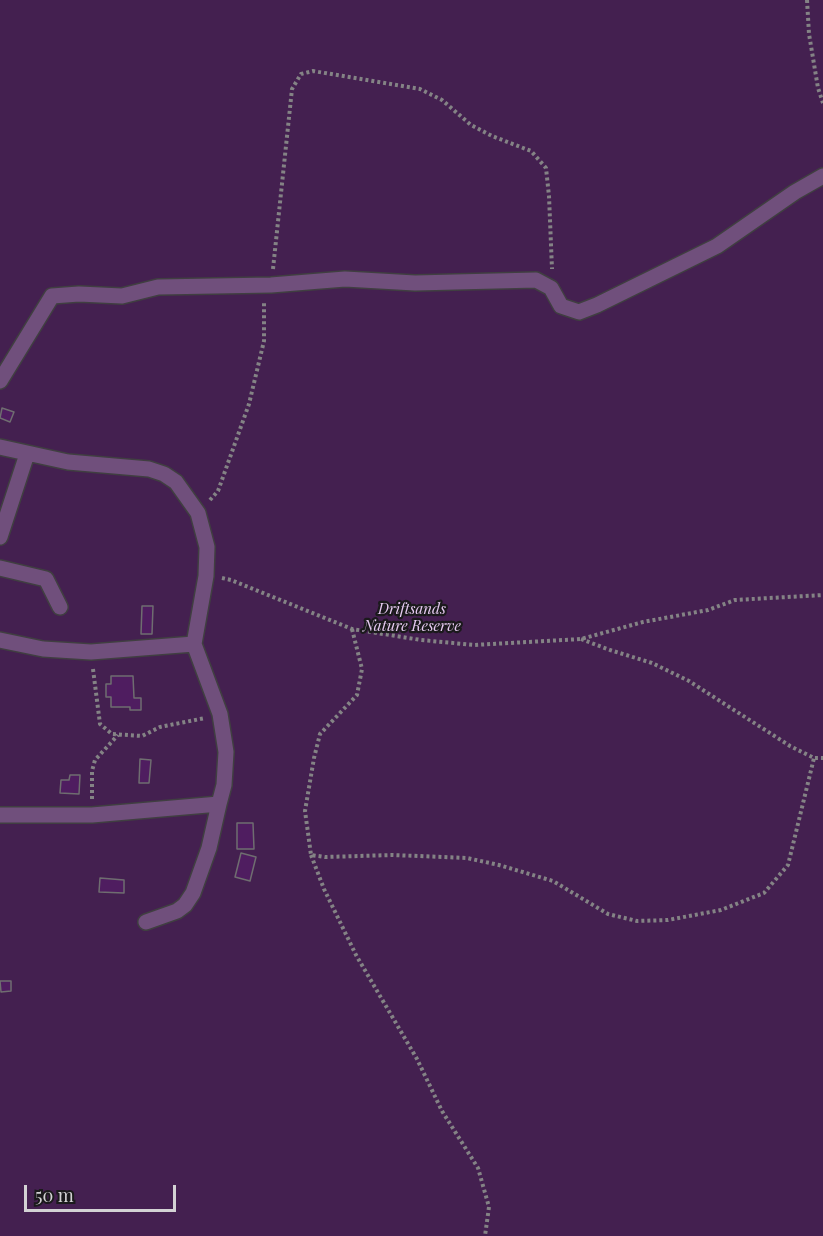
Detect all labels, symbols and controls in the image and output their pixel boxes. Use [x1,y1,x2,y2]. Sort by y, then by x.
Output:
park label: Driftsands Nature Reserve [363,600,461,635]
scale bar [27,1173,178,1211]
text: 50 m [35,1183,74,1207]

